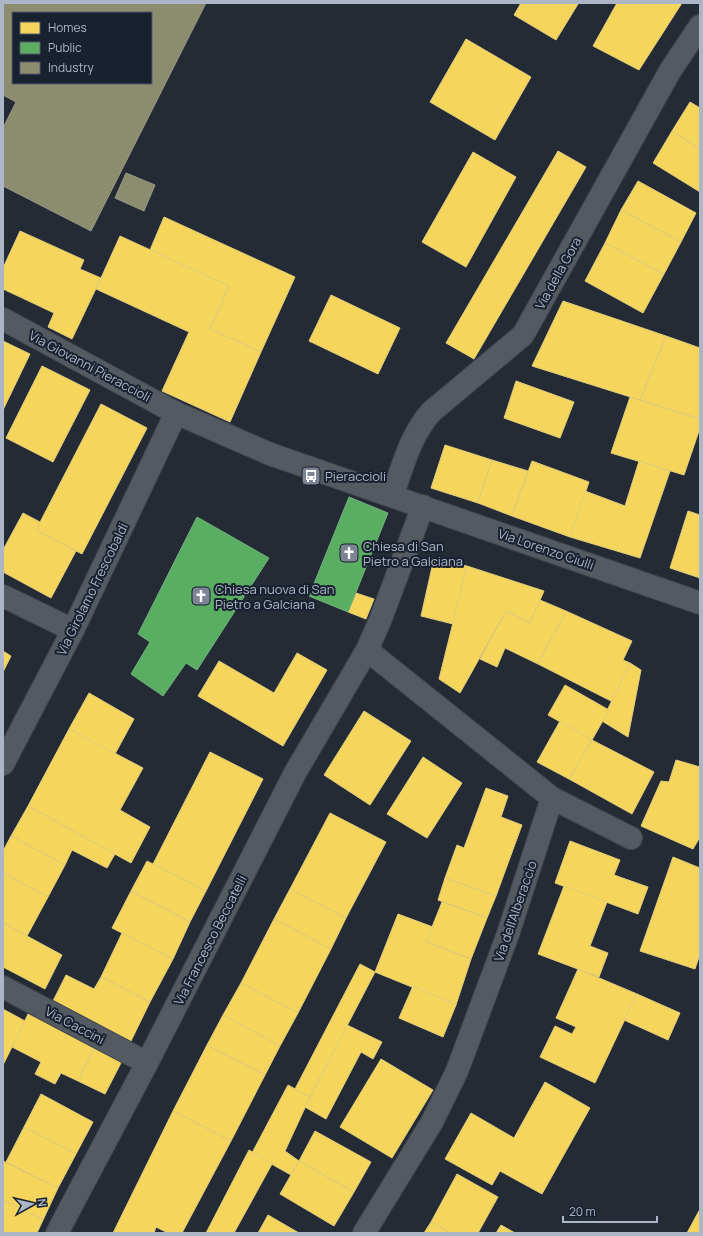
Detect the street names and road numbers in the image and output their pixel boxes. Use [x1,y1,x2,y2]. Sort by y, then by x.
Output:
street label: Via della Gora [531,234,585,312]
street label: Via Giovanni Pieraccioli [26,326,154,406]
street label: Via Girolamo Frescobaldi [52,520,132,658]
street label: Via Lorenzo Ciulli [496,524,596,574]
street label: Via dell'Alberaccio [489,858,541,964]
street label: Via Francesco Beccatelli [169,872,251,1008]
street label: Via Caccini [42,1002,108,1048]

